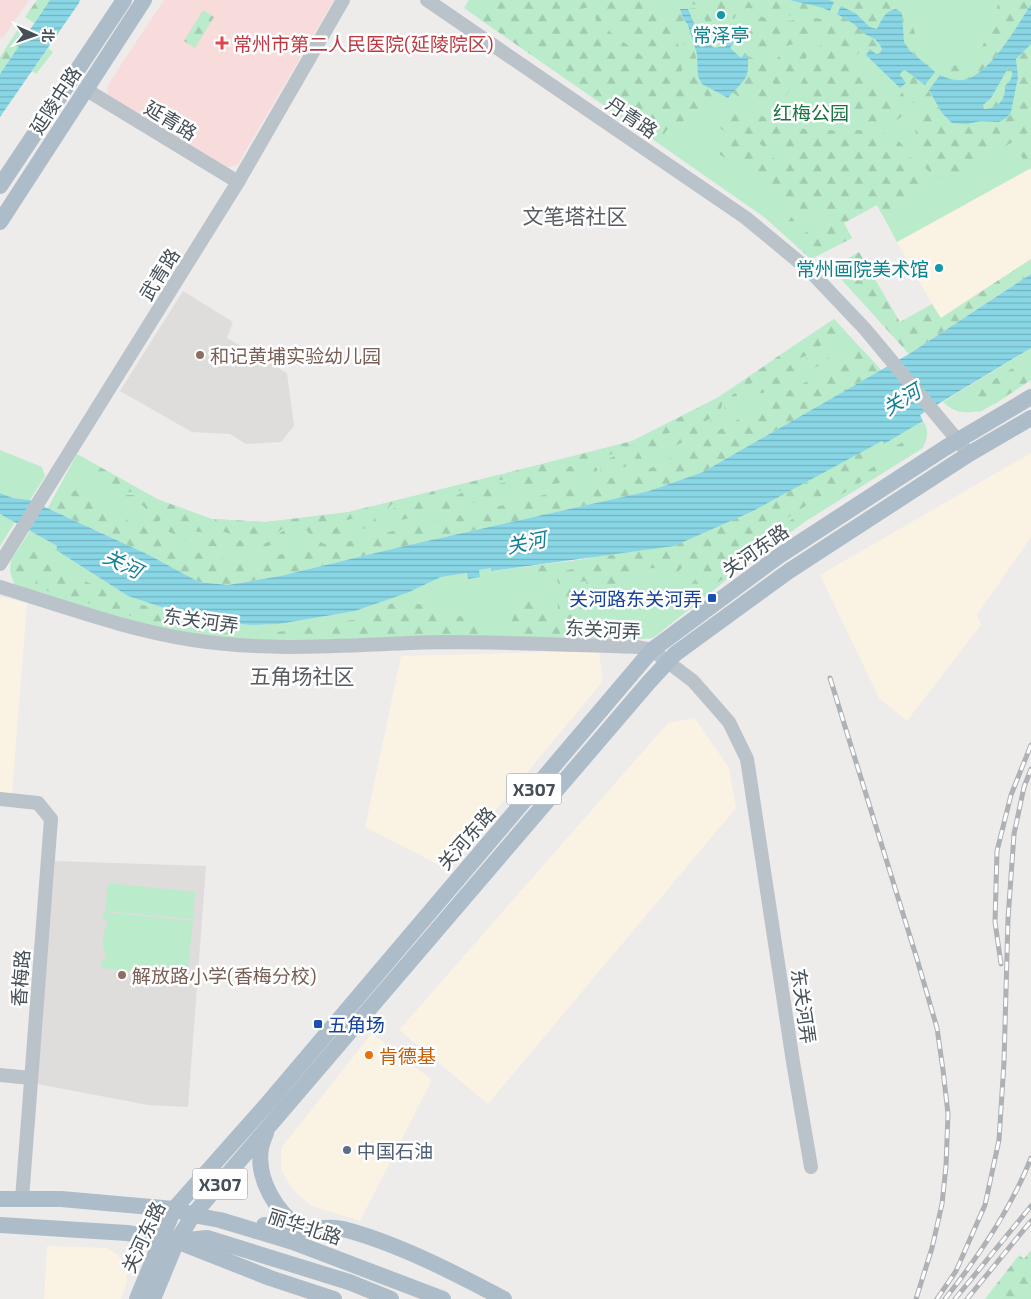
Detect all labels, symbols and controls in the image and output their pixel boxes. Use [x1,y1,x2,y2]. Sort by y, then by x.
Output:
marker: 常泽亭 [715,9,727,21]
north arrow [10,10,60,60]
place label: 常泽亭 [692,23,750,46]
text: 北 [40,28,57,43]
place label: 常州市第二人民医院(延陵院区) [233,32,494,55]
marker: 常州市第二人民医院(延陵院区) [215,36,229,50]
street label: 延陵中路 [25,62,85,138]
street label: 丹青路 [602,92,662,142]
street label: 延青路 [141,95,201,145]
park label: 红梅公园 [773,101,849,124]
district label: 文笔塔社区 [523,203,628,228]
street label: 武青路 [134,244,184,304]
place label: 常州画院美术馆 [796,257,929,280]
marker: 常州画院美术馆 [933,262,945,274]
place label: 和记黄埔实验幼儿园 [210,344,381,367]
marker: 和记黄埔实验幼儿园 [194,349,206,361]
water label: 关河 [878,376,928,420]
street label: 关河东路 [717,519,793,581]
water label: 关河 [504,526,552,558]
water label: 关河 [100,543,150,584]
place label: 关河路东关河弄 [569,587,702,610]
marker: 关河路东关河弄 [706,592,718,604]
street label: 东关河弄 [162,603,240,637]
street label: 东关河弄 [564,616,642,642]
district label: 五角场社区 [250,663,355,688]
road number: X307 [506,774,562,804]
street label: 关河东路 [432,802,500,874]
street label: 香梅路 [7,949,33,1007]
place label: 解放路小学(香梅分校) [132,964,317,987]
street label: 东关河弄 [787,967,821,1045]
marker: 解放路小学(香梅分校) [116,969,128,981]
place label: 五角场 [328,1013,385,1036]
marker: 五角场 [312,1018,324,1030]
place label: 肯德基 [379,1044,436,1067]
marker: 肯德基 [363,1049,375,1061]
place label: 中国石油 [357,1139,433,1162]
marker: 中国石油 [341,1144,353,1156]
road number: X307 [192,1168,248,1200]
street label: 关河东路 [117,1198,169,1276]
street label: 丽华北路 [265,1203,345,1249]

